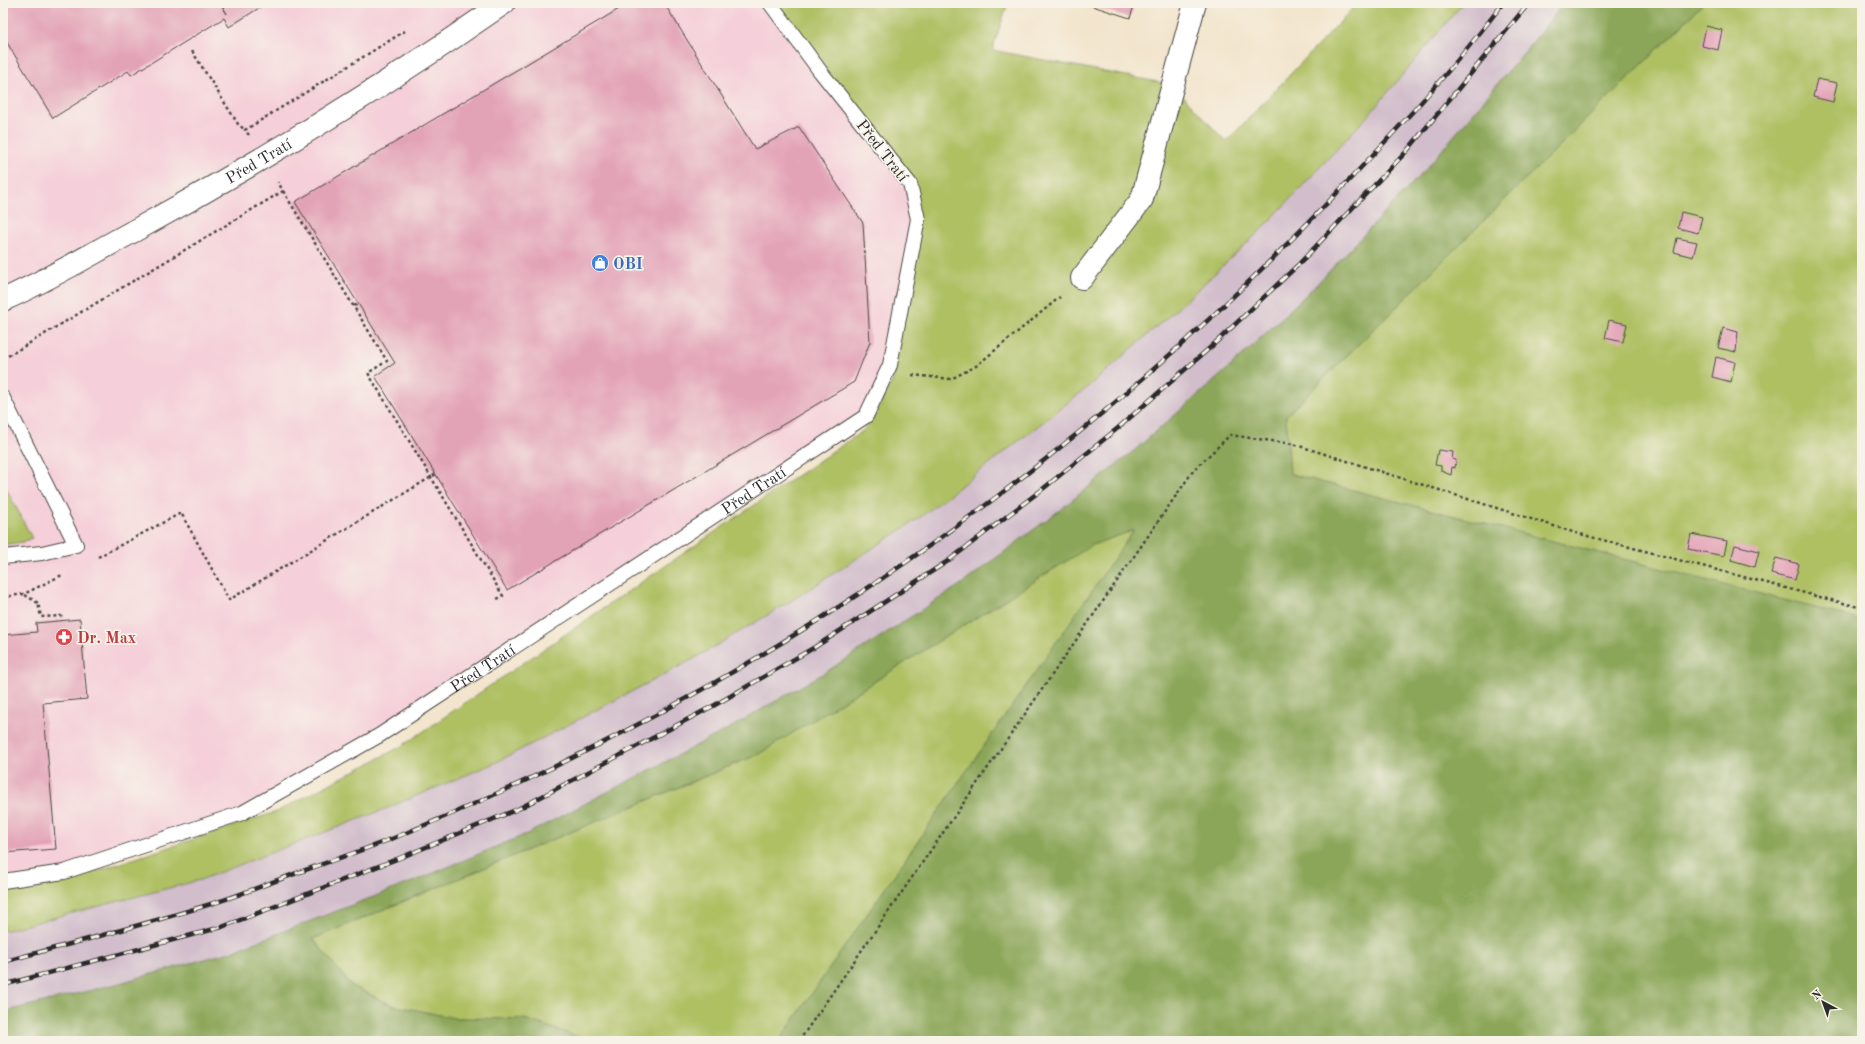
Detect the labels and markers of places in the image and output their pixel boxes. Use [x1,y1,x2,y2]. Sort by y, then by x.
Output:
shop icon: OBI [590,253,610,273]
place label: OBI [613,257,643,273]
pharmacy icon: Dr. Max [54,627,74,647]
place label: Dr. Max [77,631,136,647]

